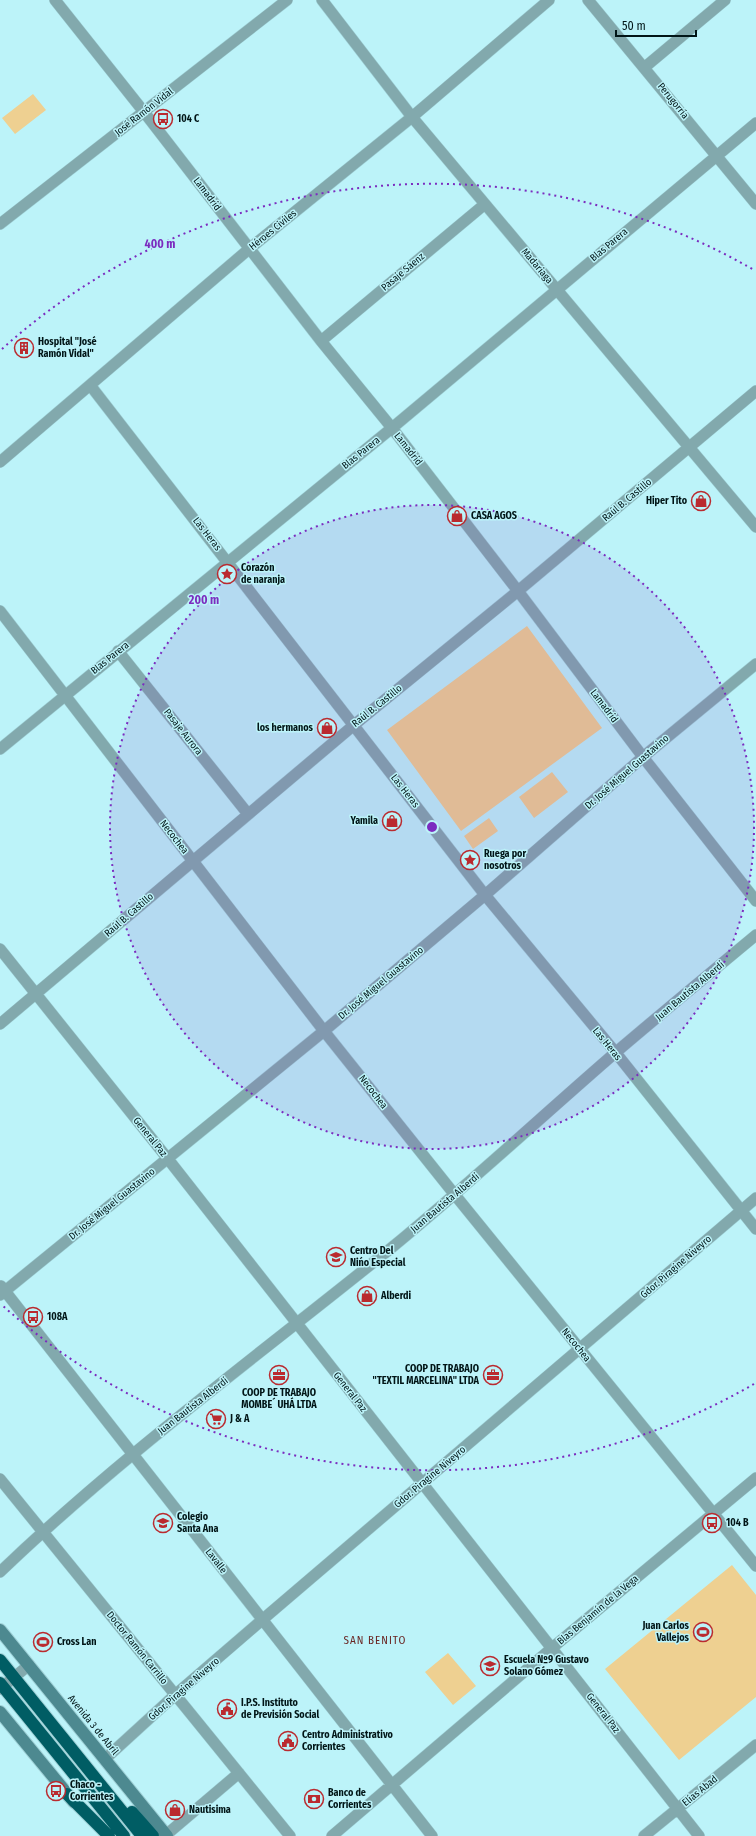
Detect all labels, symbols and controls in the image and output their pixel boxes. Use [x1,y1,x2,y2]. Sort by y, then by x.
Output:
scale bar [616,12,696,38]
text: 50 m [622,19,646,33]
street label: Perugorría [655,80,692,121]
street label: José Ramón Vidal [112,85,176,139]
bus stop icon: 104 C [152,108,174,130]
place label: 104 C [177,113,200,125]
street label: Lamadrid [191,175,223,213]
street label: Héroes Civiles [247,207,299,253]
street label: Blas Parera [588,226,630,264]
text: 400 m [145,237,175,251]
street label: Madariaga [519,246,555,286]
street label: Pasaje Sáenz [379,251,427,293]
place label: Hospital "José Ramón Vidal" [38,335,97,360]
building icon: Hospital "José Ramón Vidal" [13,337,35,359]
street label: Lamadrid [391,430,425,468]
street label: Blas Parera [340,434,382,472]
street label: Raúl B. Castillo [599,475,654,524]
shop icon: Hiper Tito [690,490,712,512]
place label: Hiper Tito [646,495,688,507]
shop icon: CASA AGOS [446,505,468,527]
place label: CASA AGOS [471,510,517,522]
street label: Las Heras [190,515,224,553]
place label: Corazón de naranja [241,561,285,586]
place icon: Corazón de naranja [216,563,238,585]
text: 200 m [188,593,219,607]
street label: Blas Parera [89,639,131,677]
street label: Raúl B. Castillo [349,681,404,730]
street label: Lamadrid [588,687,620,725]
street label: Pasaje Aurora [161,706,205,758]
shop icon: los hermanos [316,717,338,739]
place label: los hermanos [257,722,314,734]
street label: Dr. José Miguel Guastavino [583,732,671,812]
street label: Las Heras [388,772,422,810]
shop icon: Yamila [381,810,403,832]
place label: Yamila [350,815,378,827]
street label: Necochea [157,818,191,856]
centre of rings [425,820,439,834]
place label: Ruega por nosotros [484,848,526,872]
place icon: Ruega por nosotros [459,849,481,871]
street label: Raúl B. Castillo [101,890,156,939]
street label: Dr. José Miguel Guastavino [336,944,426,1022]
street label: Juan Bautista Alberdi [653,959,727,1023]
street label: Las Heras [590,1025,624,1063]
street label: Necochea [356,1073,390,1111]
street label: General Paz [130,1115,170,1159]
street label: Dr. José Miguel Guastavino [66,1166,158,1242]
street label: Juan Bautista Alberdi [408,1171,482,1235]
street label: Gdor. Piragine Niveyro [638,1233,714,1301]
place label: Centro Del Nińo Especial [350,1245,406,1269]
school or university icon: Centro Del Nińo Especial [325,1246,347,1268]
shop icon: Alberdi [356,1285,378,1307]
place label: Alberdi [380,1290,411,1302]
bus stop icon: 108A [22,1306,44,1328]
place label: 108A [47,1311,68,1323]
street label: Necochea [559,1326,593,1364]
place label: COOP DE TRABAJO "TEXTIL MARCELINA" LTDA [373,1363,480,1387]
office icon: COOP DE TRABAJO MOMBE´ UHÁ LTDA [268,1364,290,1386]
office icon: COOP DE TRABAJO "TEXTIL MARCELINA" LTDA [482,1364,504,1386]
street label: General Paz [331,1370,369,1414]
street label: Juan Bautista Alberdi [155,1375,231,1437]
place label: COOP DE TRABAJO MOMBE´ UHÁ LTDA [241,1387,317,1411]
supermarket icon: J & A [205,1408,227,1430]
place label: J & A [229,1413,250,1425]
street label: Gdor. Piragine Niveyro [392,1444,468,1510]
place label: Colegio Santa Ana [177,1511,219,1535]
school or university icon: Colegio Santa Ana [152,1512,174,1534]
bus stop icon: 104 B [701,1512,723,1534]
place label: 104 B [726,1517,749,1529]
street label: Lavalle [203,1546,230,1576]
street label: Blas Benjamín de la Vega [554,1572,641,1647]
street label: Doctor Ramón Carrillo [104,1609,170,1687]
place label: Juan Carlos Vallejos [641,1620,690,1644]
sports icon: Juan Carlos Vallejos [692,1621,714,1643]
sports icon: Cross Lan [32,1631,54,1653]
district label: SAN BENITO [344,1634,406,1647]
place label: Cross Lan [57,1636,96,1648]
place label: Escuela Nº9 Gustavo Solano Gómez [504,1654,589,1678]
street label: Gdor. Piragine Niveyro [146,1655,222,1723]
school or university icon: Escuela Nº9 Gustavo Solano Gómez [479,1655,501,1677]
street label: General Paz [584,1691,622,1735]
street label: Avenida 3 de Abril [65,1693,121,1758]
place label: I.P.S. Instituto de Previsión Social [241,1697,319,1721]
public building icon: I.P.S. Instituto de Previsión Social [216,1698,238,1720]
place label: Centro Administrativo Corrientes [302,1729,394,1753]
public building icon: Centro Administrativo Corrientes [277,1730,299,1752]
street label: Elías Abad [679,1772,720,1809]
place label: Chaco - Corrientes [70,1779,114,1803]
bus stop icon: Chaco - Corrientes [45,1780,67,1802]
place label: Banco de Corrientes [328,1787,372,1811]
bank icon: Banco de Corrientes [303,1788,325,1810]
shop icon: Nautisima [164,1799,186,1821]
place label: Nautisima [189,1804,231,1816]

